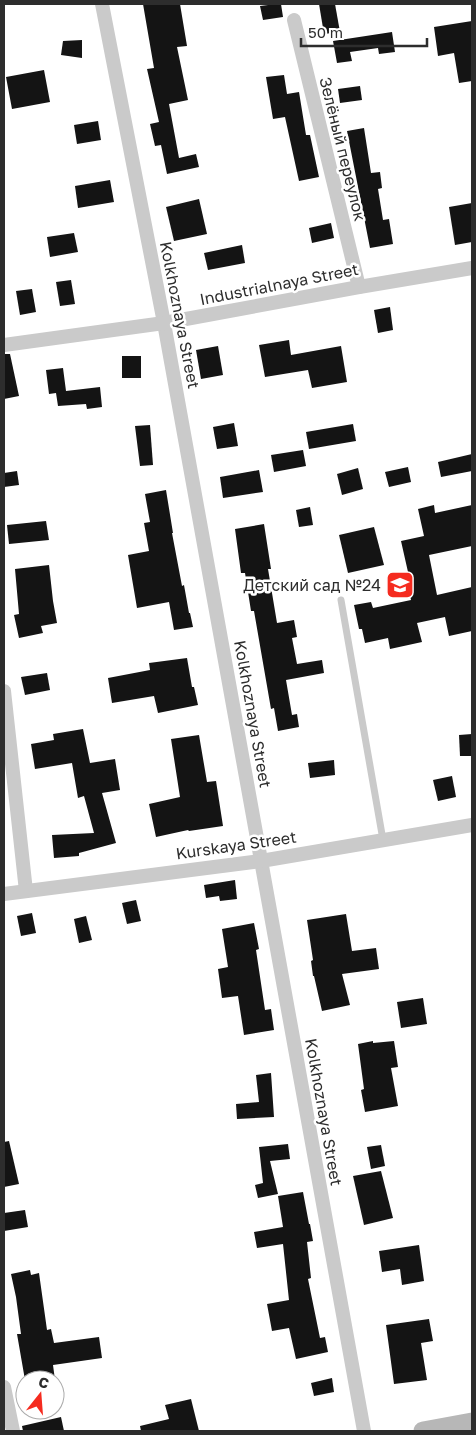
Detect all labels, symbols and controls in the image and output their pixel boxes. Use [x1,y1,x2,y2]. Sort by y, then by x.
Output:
scale bar [301,15,427,47]
text: 50 m [308,23,343,41]
street label: Зелёный переулок [315,75,371,223]
street label: Kolkhoznaya Street [156,240,204,390]
street label: Industrialnaya Street [198,259,360,309]
school or university icon: Детский сад №24 [385,570,415,600]
place label: Детский сад №24 [243,575,381,595]
street label: Kolkhoznaya Street [230,639,276,789]
street label: Kurskaya Street [174,827,298,863]
street label: Kolkhoznaya Street [301,1037,347,1187]
north arrow [15,1370,65,1420]
text: С [37,1373,51,1392]

